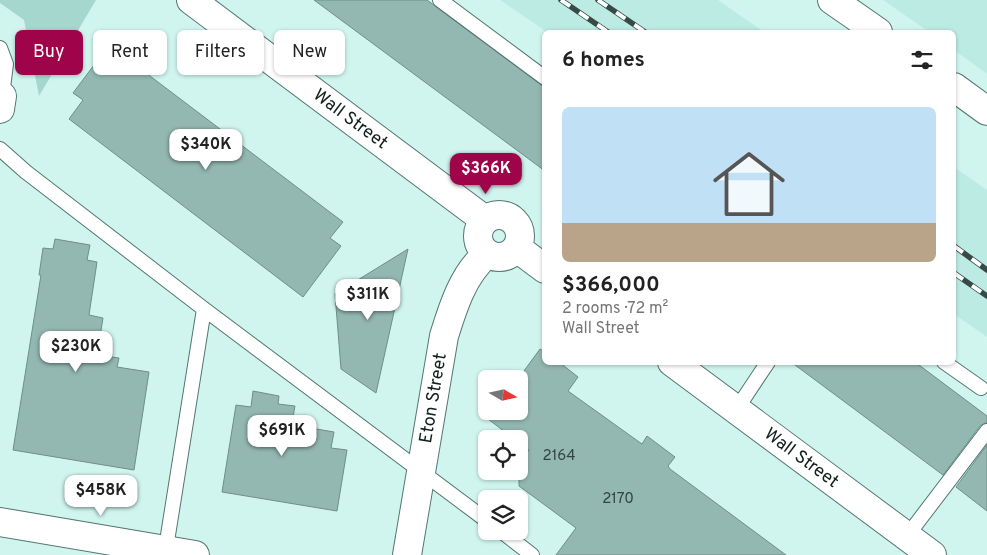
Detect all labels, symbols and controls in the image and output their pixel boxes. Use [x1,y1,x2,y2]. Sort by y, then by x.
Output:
chip: Buy [15,30,83,75]
chip: Rent [93,30,167,75]
chip: Filters [177,30,264,75]
chip: New [274,30,345,75]
icon: filters [908,46,936,74]
text: 6 homes [562,47,645,74]
street label: Wall Street [308,84,392,155]
pin: $340K [171,128,241,171]
text: $340K [180,135,232,155]
icon: home [704,139,794,229]
pin: $366K [451,152,521,195]
text: $366K [461,159,511,179]
text: $366,000 [562,272,660,299]
pin: $311K [333,278,403,321]
text: $311K [346,285,390,305]
text: 2 rooms · 72 m² [562,299,668,319]
text: Wall Street [562,319,640,339]
pin: $230K [41,330,111,373]
text: $230K [51,337,101,357]
street label: Eton Street [415,351,452,445]
north arrow [478,370,528,420]
map controls [478,370,528,540]
pin: $691K [247,414,317,457]
text: $691K [258,421,306,441]
street label: Wall Street [759,423,843,493]
button: locate [478,430,528,480]
house number: 2164 [542,447,576,466]
pin: $458K [66,474,136,517]
text: $458K [75,481,127,501]
button: layers [478,490,528,540]
house number: 2170 [602,490,634,509]

